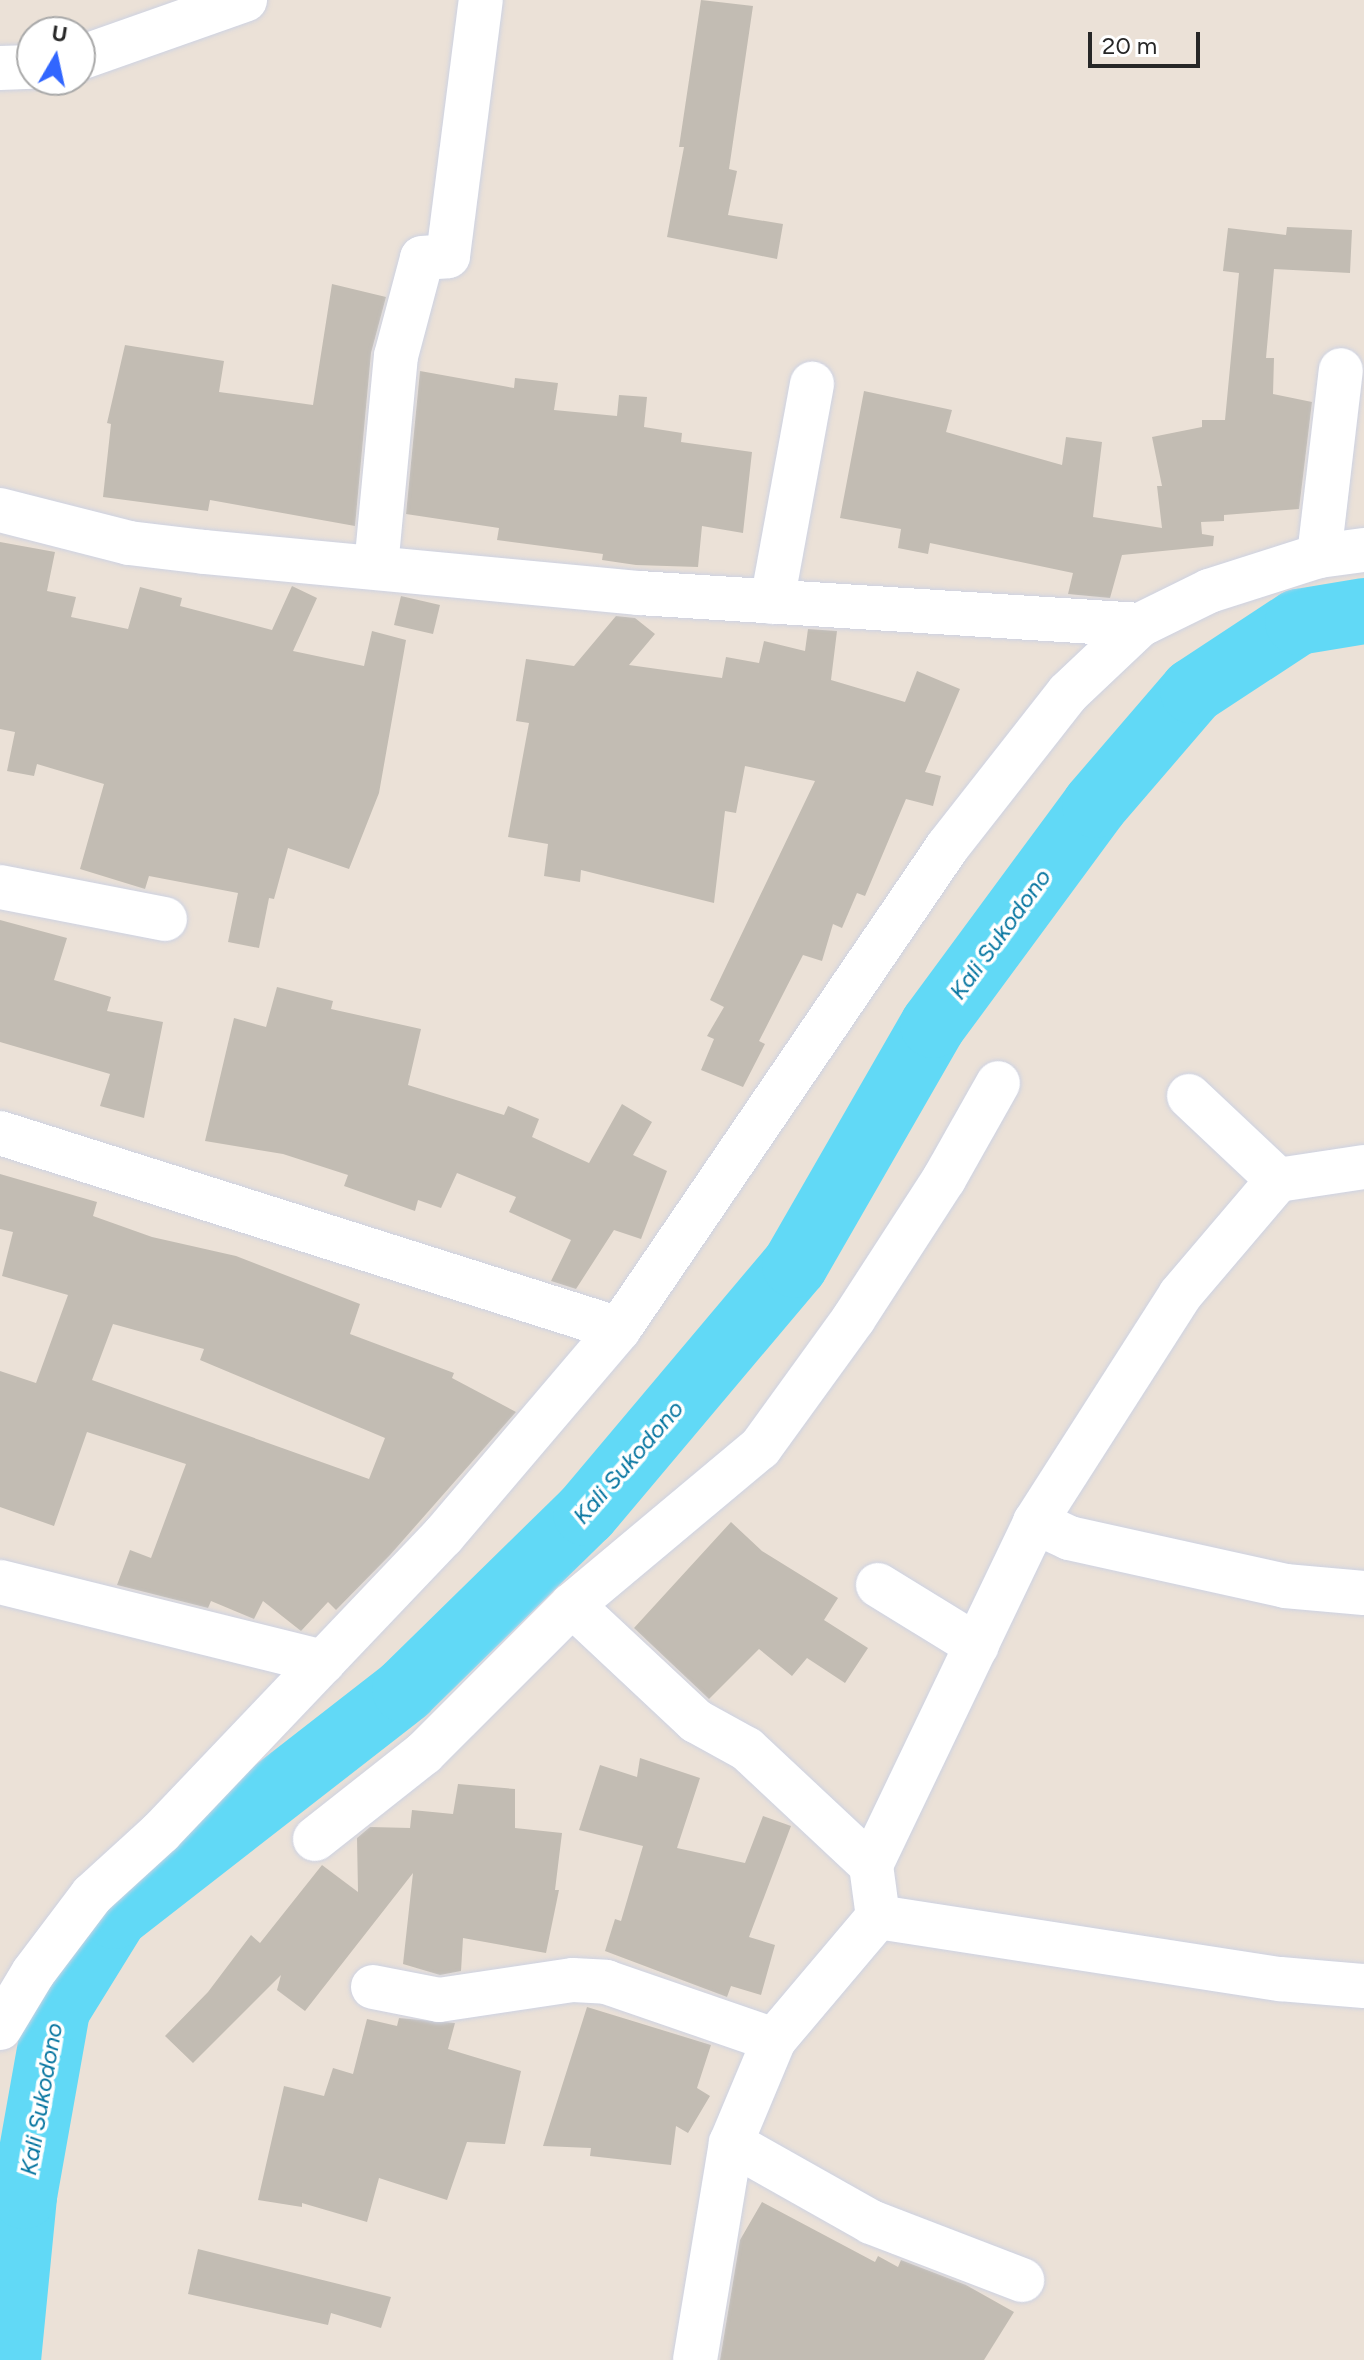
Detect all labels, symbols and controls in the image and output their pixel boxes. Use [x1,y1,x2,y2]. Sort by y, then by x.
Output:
north arrow [16,16,96,96]
scale bar [1092,16,1204,66]
text: U [50,19,69,48]
text: 20 m [1102,31,1157,60]
water label: Kali Sukodono [943,863,1057,1005]
water label: Kali Sukodono [567,1394,689,1530]
water label: Kali Sukodono [13,2021,69,2177]

